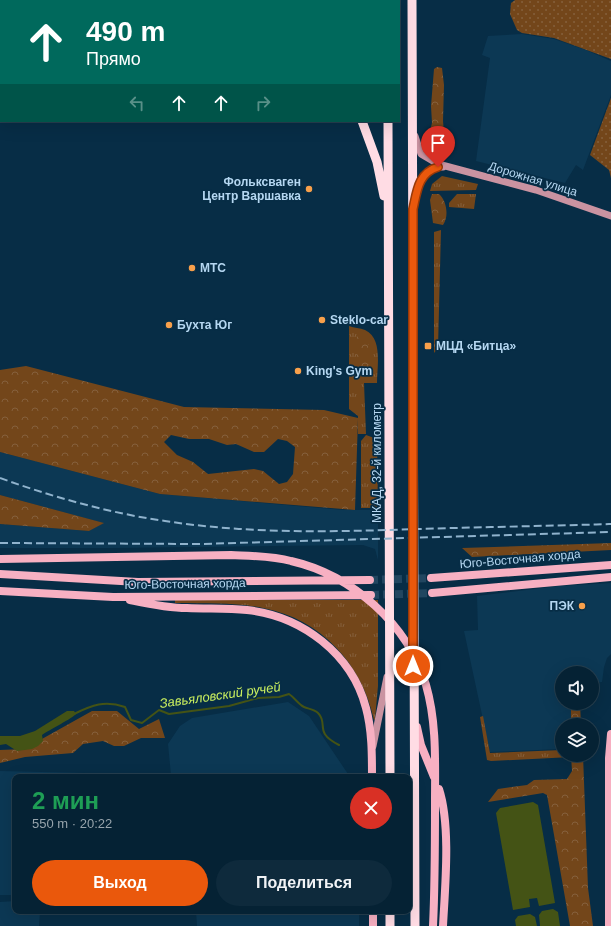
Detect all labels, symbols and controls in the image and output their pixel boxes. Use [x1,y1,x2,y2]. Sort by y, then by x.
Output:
icon: ahead [20,16,72,68]
text: 490 m [86,16,165,47]
text: Прямо [86,49,141,69]
icon: left [126,92,148,114]
icon: ahead [168,92,190,114]
icon: ahead [210,92,232,114]
icon: right [252,92,274,114]
pin [421,126,455,167]
icon: arrive [427,132,449,154]
street label: Дорожная улица [487,159,579,199]
place label: Фольксваген Центр Варшавка [202,175,301,203]
marker: Фольксваген Центр Варшавка [304,184,314,194]
place label: МТС [200,261,226,275]
marker: МТС [187,263,197,273]
place label: Steklo-car [330,313,388,327]
marker: Steklo-car [317,315,327,325]
place label: Бухта Юг [177,318,232,332]
marker: Бухта Юг [164,320,174,330]
place label: МЦД «Битца» [436,339,516,353]
marker: МЦД «Битца» [423,341,433,351]
place label: King's Gym [306,364,372,378]
marker: King's Gym [293,366,303,376]
street label: МКАД, 32-й километр [370,403,384,523]
street label: Юго-Восточная хорда [459,547,581,571]
street label: Юго-Восточная хорда [124,576,246,592]
place label: ПЭК [550,599,575,613]
marker: ПЭК [577,601,587,611]
position arrow [392,645,434,687]
map controls [555,666,599,762]
button: sound [555,666,599,710]
water label: Завьяловский ручей [159,679,281,711]
button: layers [555,718,599,762]
text: 2 мин [32,787,99,814]
button: close [350,787,392,829]
text: 550 m · 20:22 [32,816,112,831]
button: Выход [32,860,208,906]
button: Поделиться [216,860,392,906]

